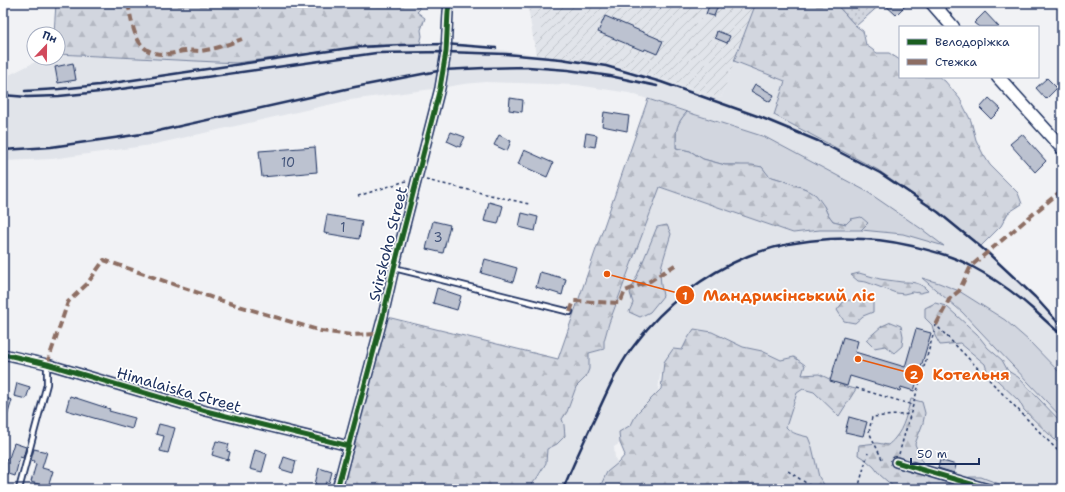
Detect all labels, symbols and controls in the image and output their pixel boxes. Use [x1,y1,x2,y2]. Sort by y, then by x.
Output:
north arrow [26,26,66,66]
legend [899,26,1039,78]
text: Пн [40,28,59,47]
text: Велодоріжка [935,34,1010,50]
text: Стежка [935,54,977,70]
house number: 10 [281,154,295,171]
street label: Svirskoho Street [364,185,412,303]
house number: 1 [340,219,346,236]
house number: 3 [433,229,443,246]
callout: Мандрикінський ліс [675,281,883,309]
text: Мандрикінський ліс [703,285,875,306]
text: 1 [682,288,688,304]
callout: Котельня [904,360,1017,388]
street label: Himalaiska Street [114,363,244,417]
text: Котельня [932,364,1010,385]
text: 2 [910,367,919,383]
scale bar [911,440,979,466]
text: 50 m [917,446,947,462]

